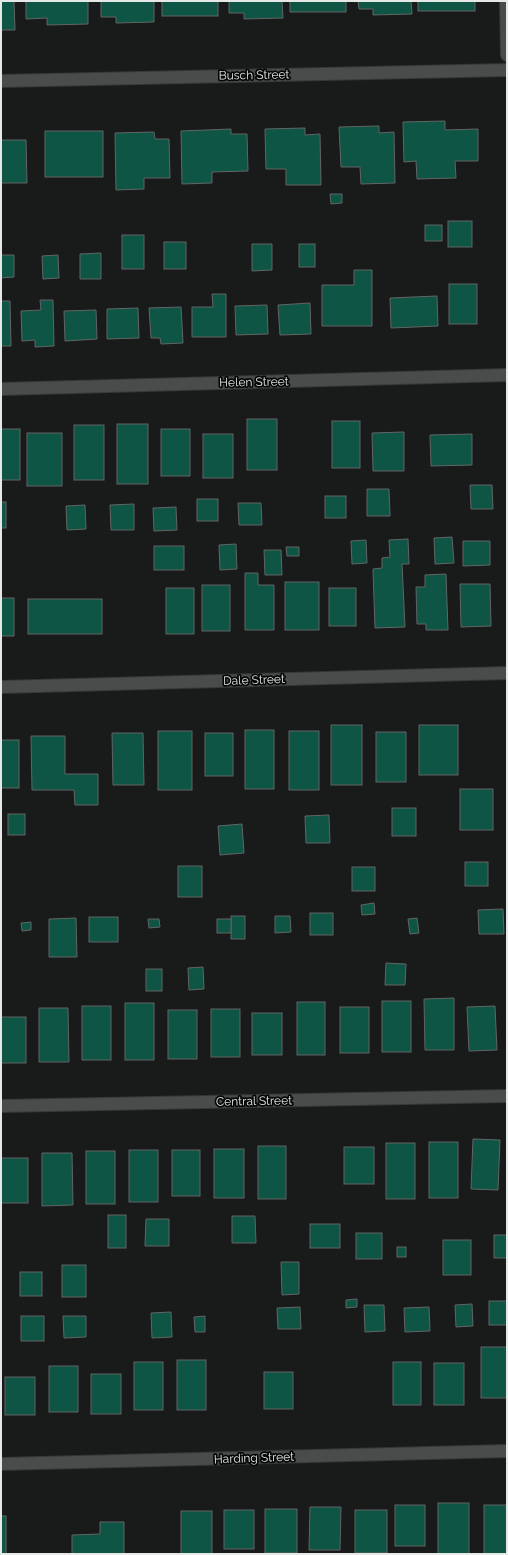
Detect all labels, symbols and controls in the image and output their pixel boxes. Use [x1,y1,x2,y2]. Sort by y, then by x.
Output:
street label: Busch Street [218,67,290,83]
street label: Helen Street [219,374,289,390]
street label: Dale Street [223,672,285,688]
street label: Central Street [216,1093,292,1109]
street label: Harding Street [214,1450,294,1466]

